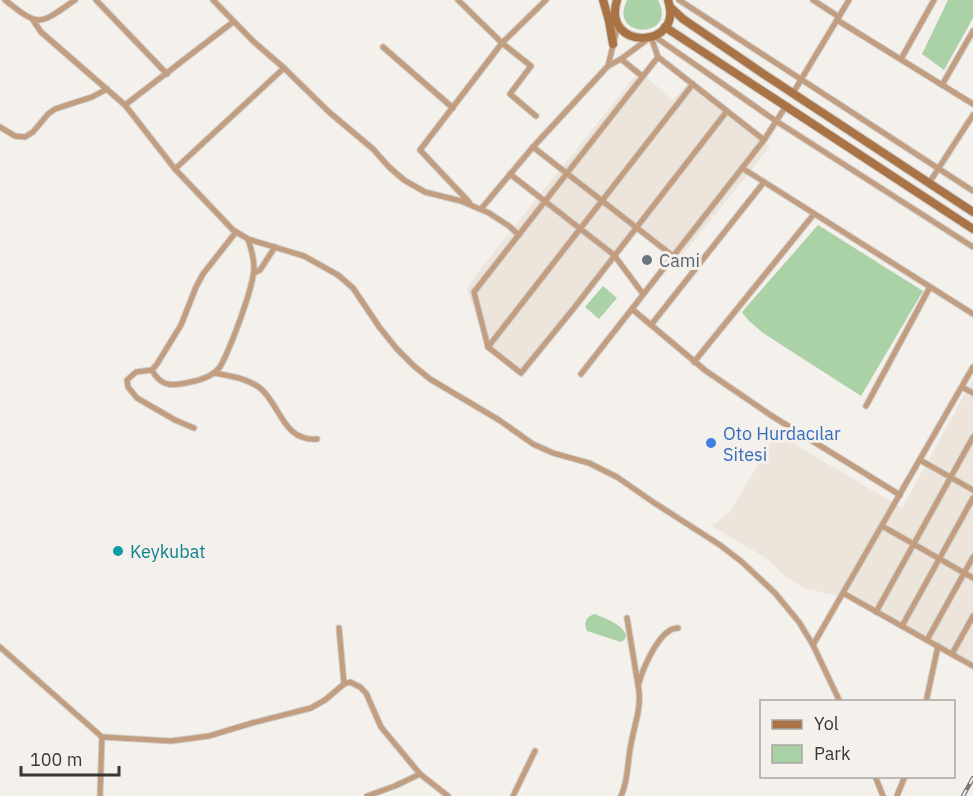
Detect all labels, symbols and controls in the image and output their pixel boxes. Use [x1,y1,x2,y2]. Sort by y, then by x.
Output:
place label: Cami [659,249,700,272]
marker: Cami [640,253,654,267]
place label: Oto Hurdacılar Sitesi [723,422,841,466]
marker: Oto Hurdacılar Sitesi [704,436,718,450]
place label: Keykubat [130,540,206,563]
marker: Keykubat [111,544,125,558]
legend [760,700,955,778]
text: Yol [814,712,839,735]
scale bar [21,739,118,777]
text: Park [814,742,851,765]
text: 100 m [30,748,82,771]

